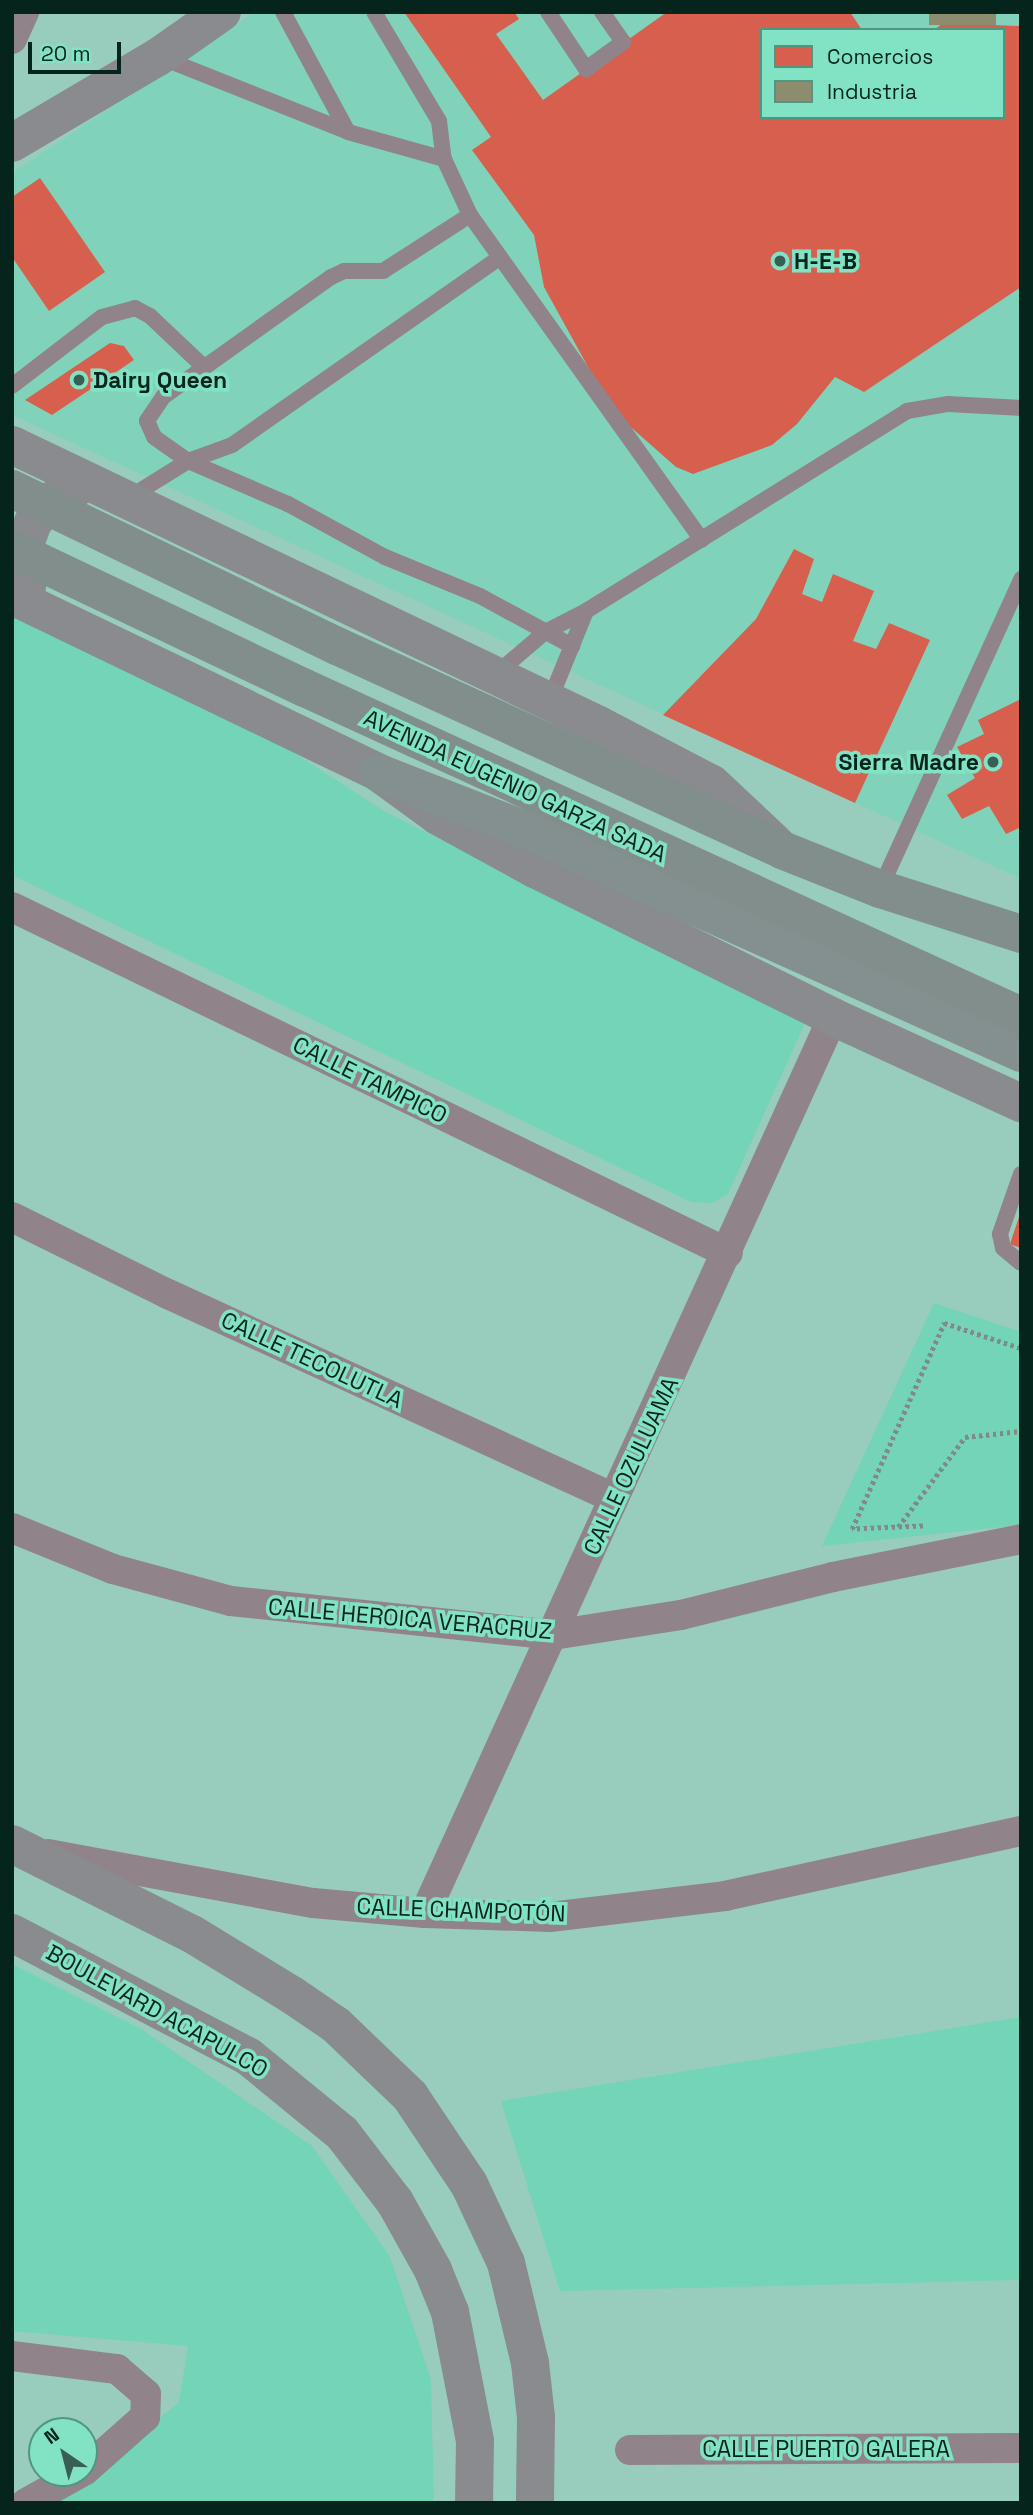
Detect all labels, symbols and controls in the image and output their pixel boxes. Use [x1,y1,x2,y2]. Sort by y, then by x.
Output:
scale bar [32,28,124,72]
legend [760,28,1005,119]
text: 20 m [41,40,91,67]
text: Comercios [827,43,933,70]
text: Industria [827,78,917,105]
place label: H-E-B [794,247,857,275]
marker: H-E-B [772,253,788,269]
place label: Dairy Queen [93,366,227,394]
marker: Dairy Queen [71,372,87,388]
street label: AVENIDA EUGENIO GARZA SADA [359,703,671,869]
place label: Sierra Madre [839,748,979,776]
marker: Sierra Madre [985,754,1001,770]
street label: CALLE TAMPICO [288,1031,452,1129]
street label: CALLE TECOLUTLA [217,1306,407,1414]
street label: CALLE OZULUAMA [578,1373,684,1559]
street label: CALLE HEROICA VERACRUZ [267,1593,553,1645]
street label: CALLE CHAMPOTÓN [356,1893,566,1927]
street label: BOULEVARD ACAPULCO [41,1938,273,2084]
north arrow [28,2417,98,2487]
text: N [39,2422,64,2450]
street label: CALLE PUERTO GALERA [702,2435,950,2463]

